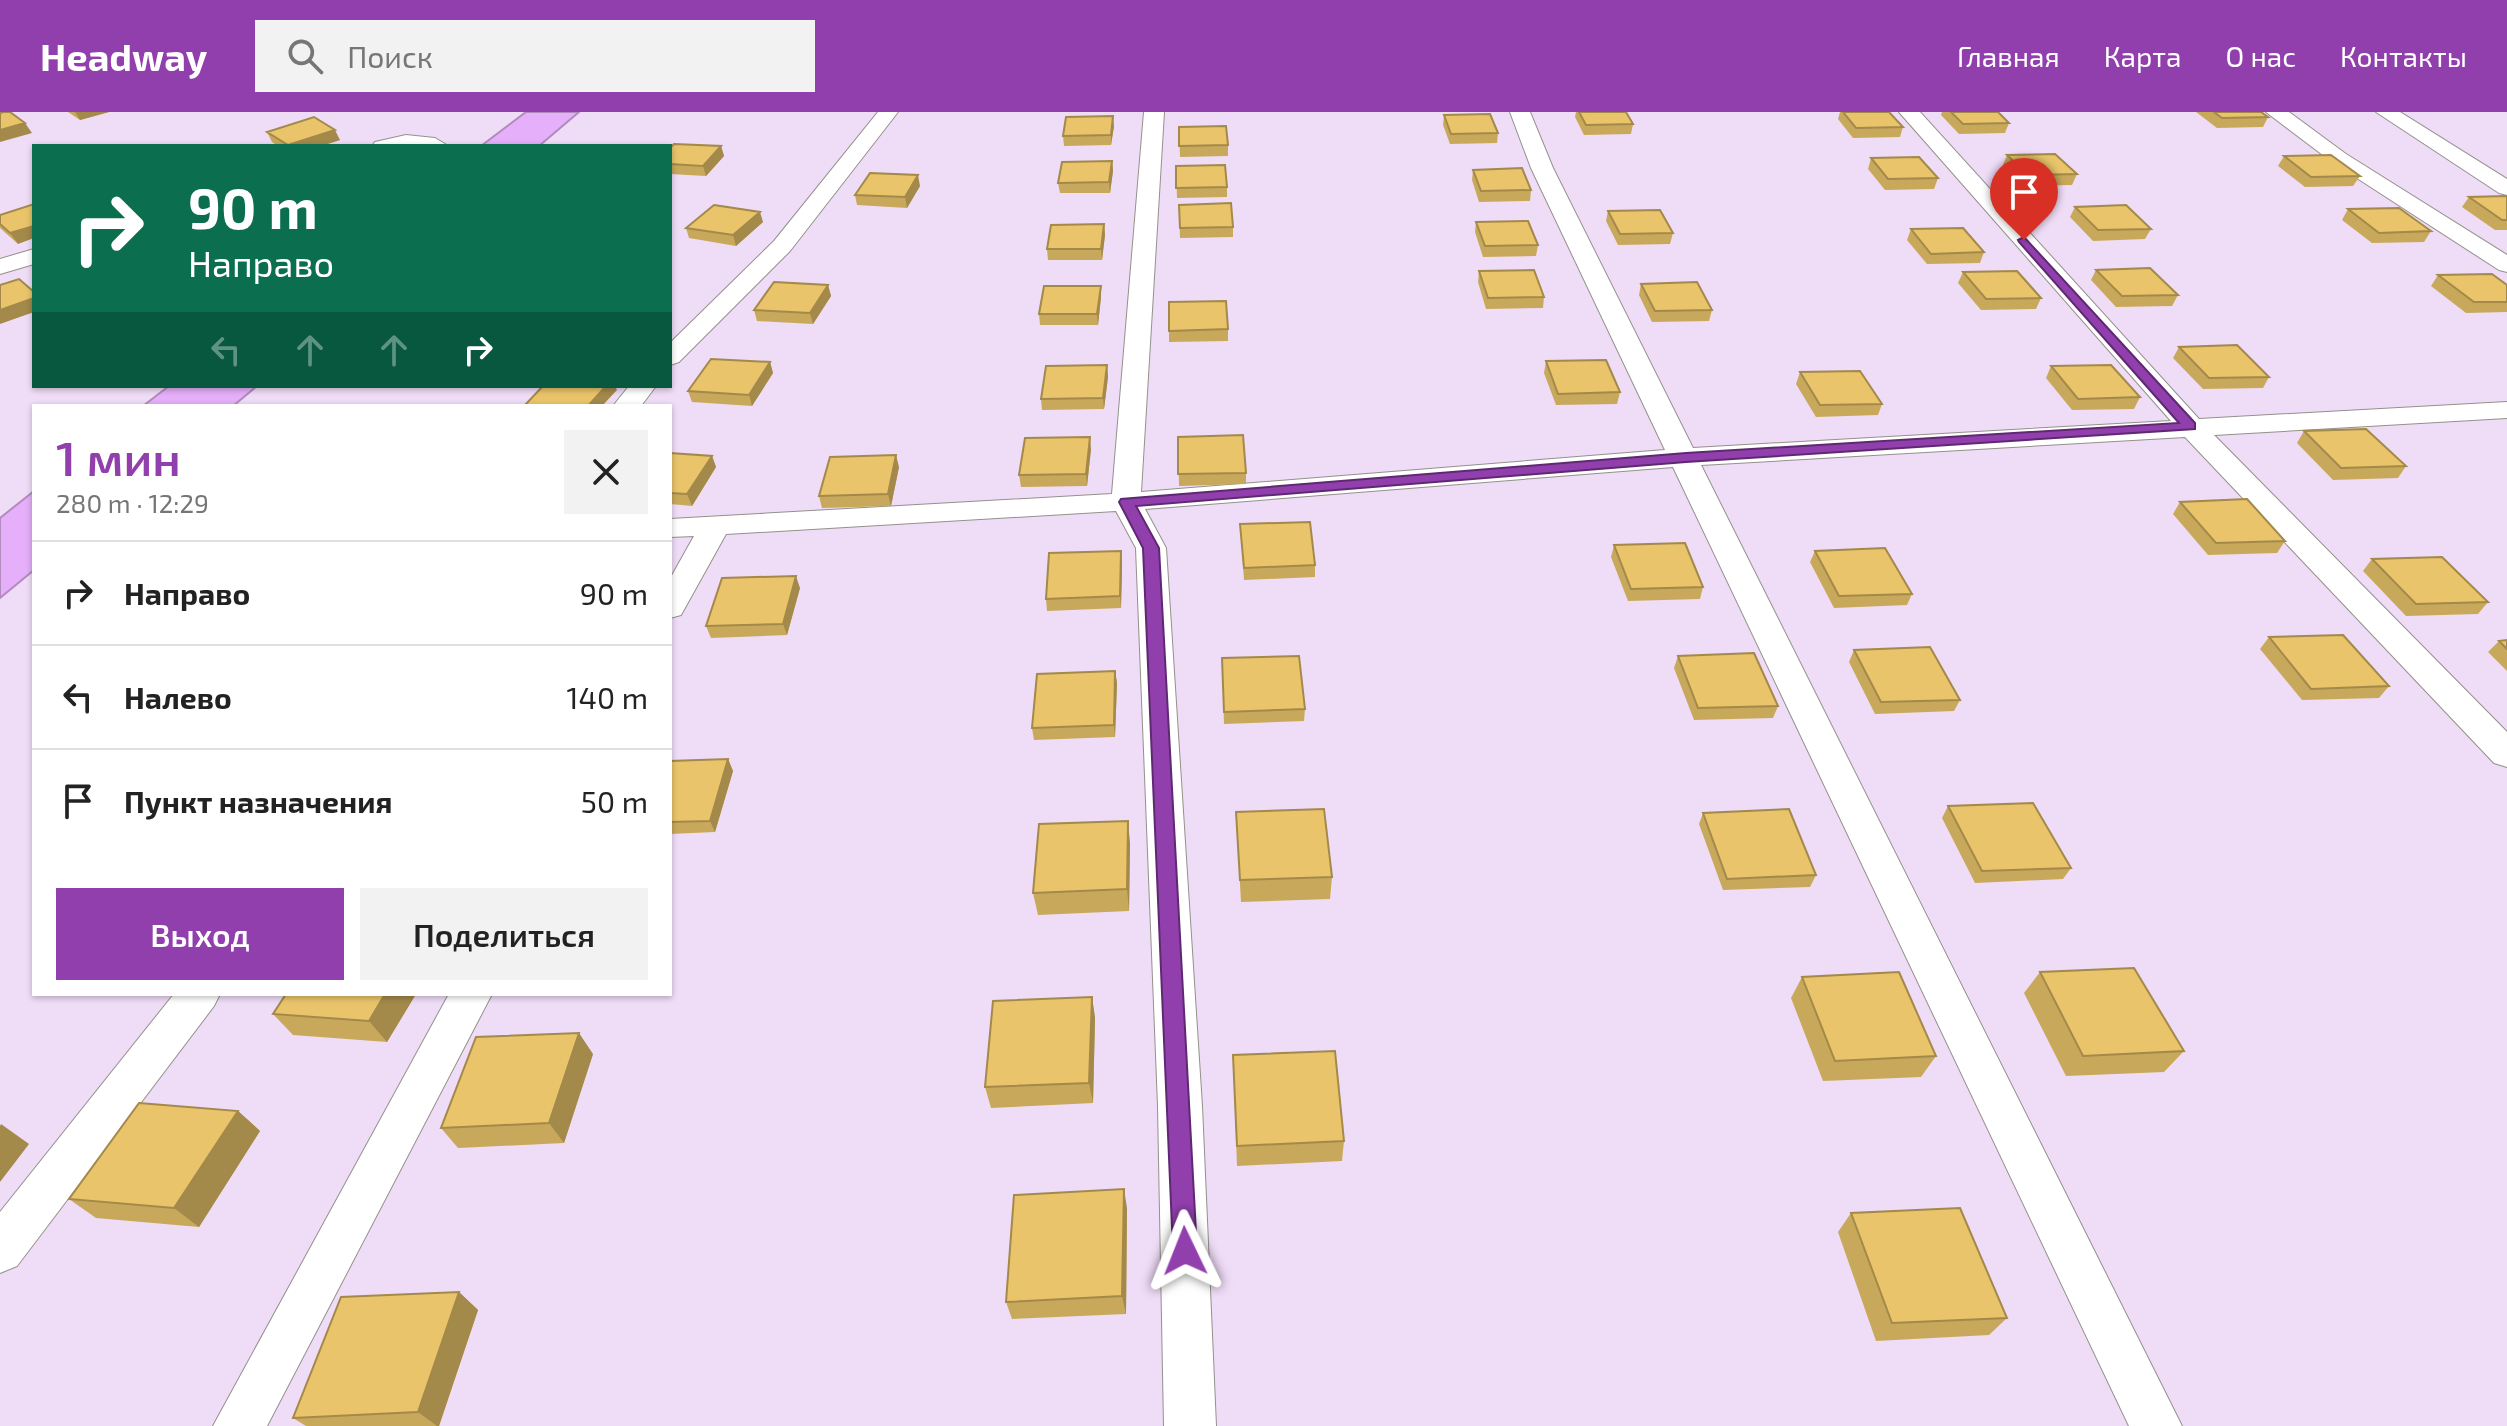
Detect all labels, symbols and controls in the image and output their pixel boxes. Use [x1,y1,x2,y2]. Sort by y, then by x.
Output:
search box [255,20,815,92]
text: Headway [40,33,207,79]
icon: search [283,34,327,78]
text: Поиск [347,38,433,74]
text: Главная [1957,39,2060,73]
text: Карта [2104,39,2182,73]
text: О нас [2226,39,2296,73]
text: Контакты [2340,39,2467,73]
pin [1990,158,2058,240]
icon: arrive [2002,170,2046,214]
text: 90 m [188,173,318,240]
icon: right [56,176,160,280]
text: Направо [188,241,334,284]
icon: left [204,328,248,372]
icon: ahead [288,328,332,372]
icon: ahead [372,328,416,372]
icon: right [456,328,500,372]
text: 1 мин [56,428,181,486]
button: close [564,430,648,514]
text: 280 m · 12:29 [56,487,209,518]
icon: right [56,571,100,615]
text: Направо [124,575,250,611]
text: 90 m [580,575,648,611]
icon: left [56,675,100,719]
text: Налево [124,679,232,715]
text: 140 m [567,679,648,715]
icon: arrive [56,779,100,823]
text: Пункт назначения [124,783,392,819]
text: 50 m [581,783,648,819]
button: Выход [56,888,344,980]
button: Поделиться [360,888,648,980]
position arrow [1143,1209,1227,1293]

